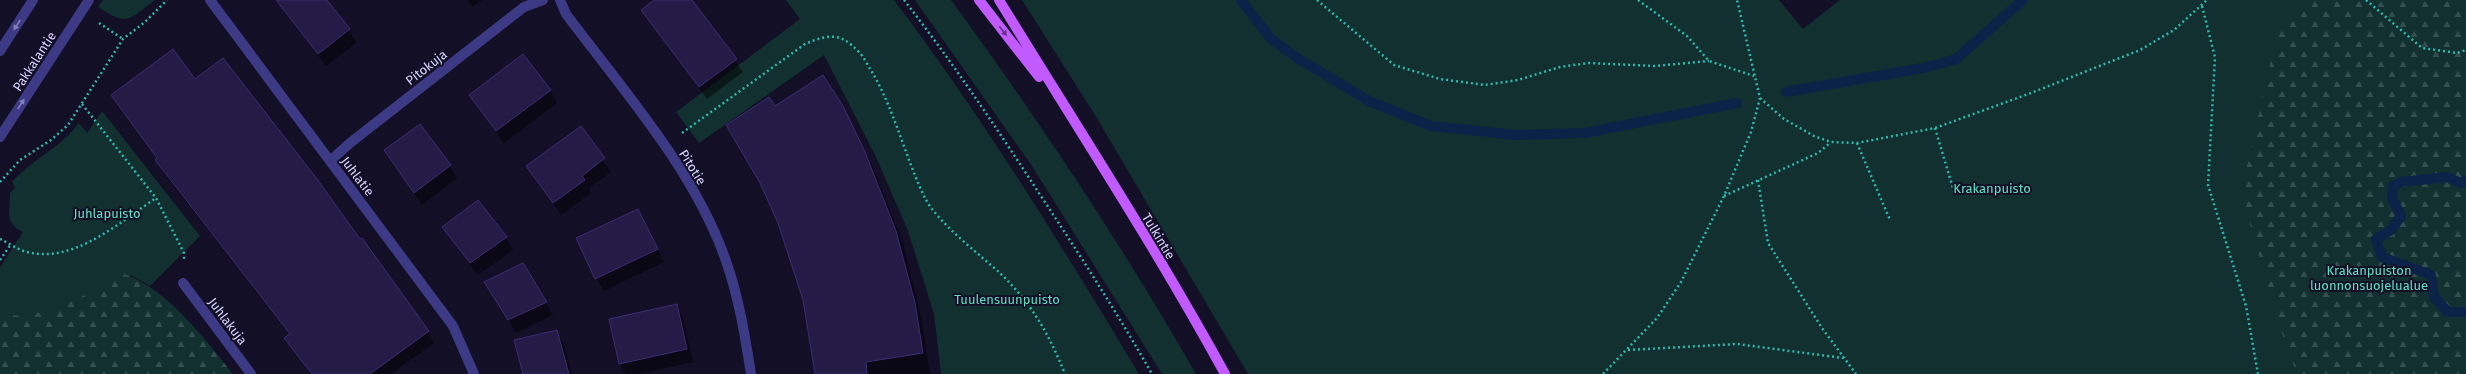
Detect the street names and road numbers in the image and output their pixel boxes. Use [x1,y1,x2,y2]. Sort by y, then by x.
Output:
street label: Pakkalantie [10,29,59,94]
street label: Pitokuja [403,47,450,88]
street label: Pitotie [676,147,709,188]
street label: Juhlatie [338,154,377,199]
street label: Tulkintie [1139,211,1178,262]
street label: Juhlakuja [205,295,250,348]

